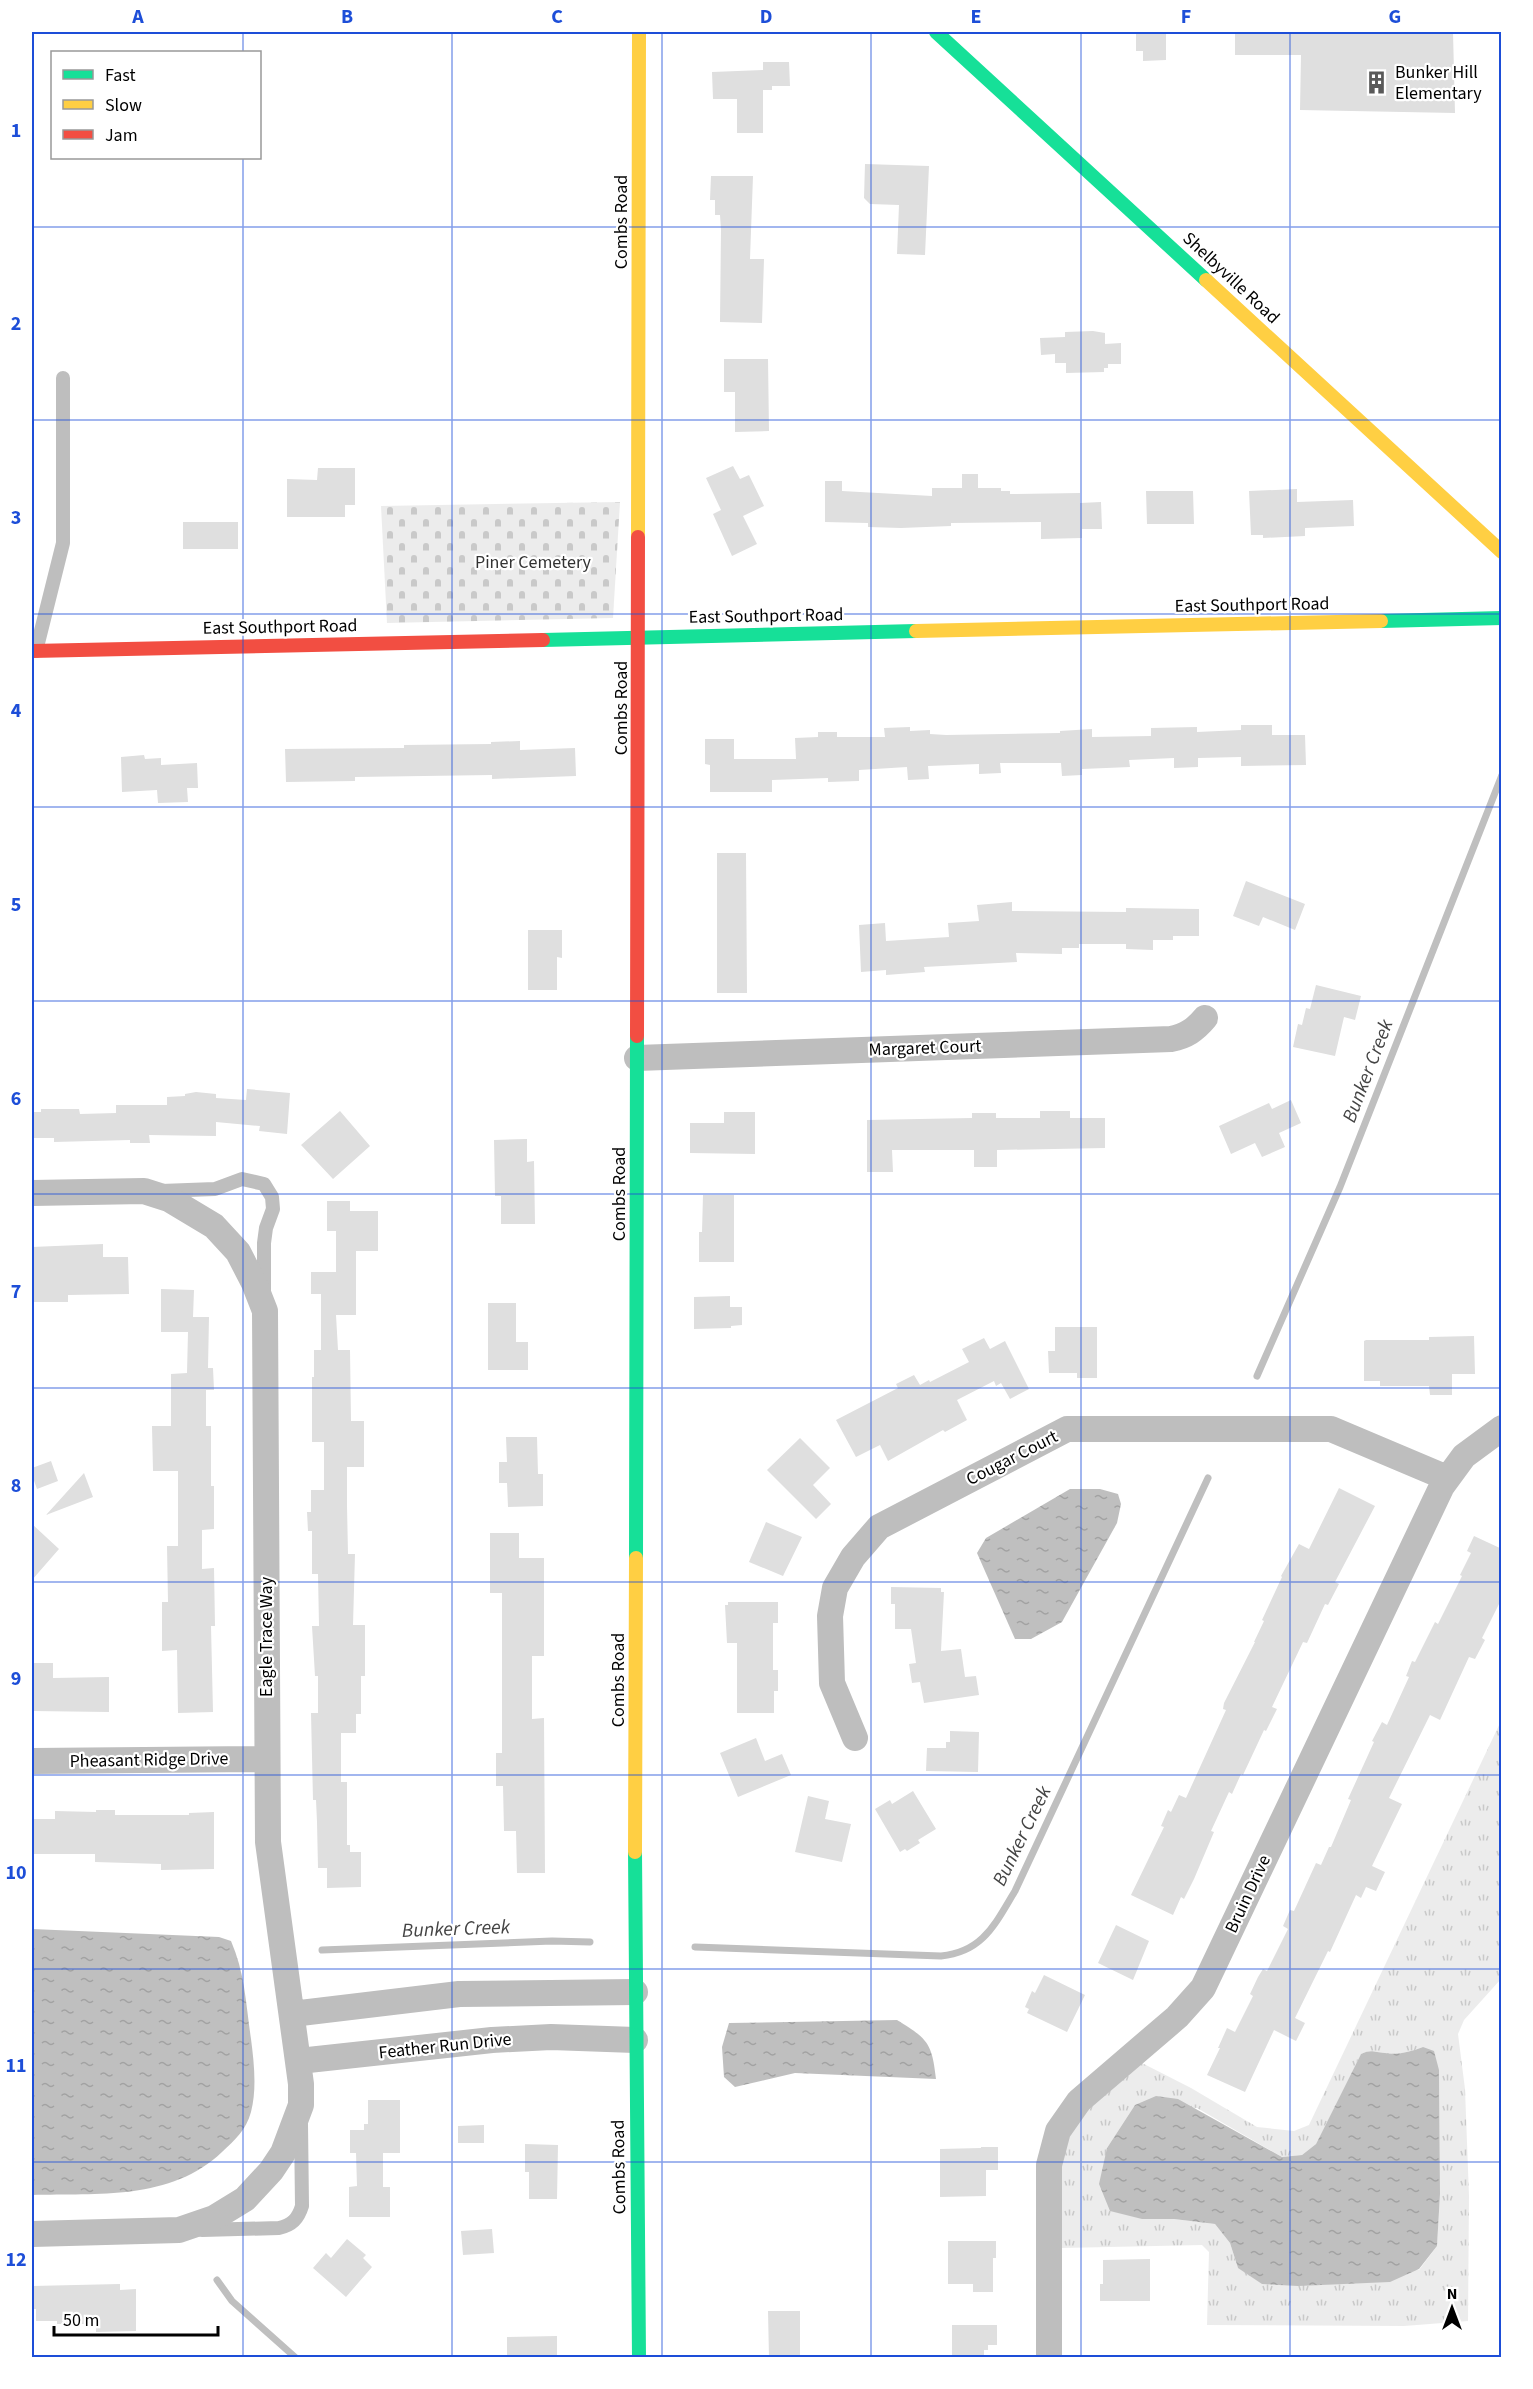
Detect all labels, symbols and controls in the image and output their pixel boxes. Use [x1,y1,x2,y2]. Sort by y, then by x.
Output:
text: A [131,3,144,31]
text: B [341,3,353,31]
text: C [551,3,563,31]
text: D [760,3,772,31]
text: E [971,3,981,31]
text: F [1181,3,1191,31]
text: G [1389,3,1401,31]
legend [51,51,261,159]
place label: Bunker Hill Elementary [1395,60,1482,106]
text: Fast [105,63,136,88]
building icon: Bunker Hill Elementary [1364,69,1390,95]
text: Slow [105,93,142,118]
text: 1 [11,117,21,145]
text: Jam [105,123,138,148]
street label: Combs Road [609,175,634,269]
street label: Shelbyville Road [1177,226,1285,330]
text: 2 [11,310,21,338]
text: 3 [11,504,21,532]
park label: Piner Cemetery [475,550,592,575]
street label: East Southport Road [1174,591,1330,619]
street label: East Southport Road [688,602,844,630]
street label: East Southport Road [202,613,358,641]
street label: Combs Road [609,661,634,755]
text: 4 [11,697,22,725]
text: 5 [11,891,21,919]
water label: Bunker Creek [1336,1015,1401,1127]
street label: Margaret Court [868,1034,982,1062]
text: 6 [11,1085,21,1113]
street label: Combs Road [607,1147,632,1241]
text: 7 [11,1278,21,1306]
street label: Cougar Court [962,1424,1062,1492]
text: 8 [11,1472,21,1500]
street label: Eagle Trace Way [254,1576,279,1697]
street label: Combs Road [606,1633,631,1727]
text: 9 [11,1665,21,1693]
street label: Pheasant Ridge Drive [69,1746,229,1774]
water label: Bunker Creek [986,1781,1059,1891]
street label: Bruin Drive [1219,1851,1277,1937]
text: 10 [5,1859,27,1887]
water label: Bunker Creek [401,1913,511,1945]
street label: Feather Run Drive [377,2027,513,2065]
text: 11 [5,2052,27,2080]
street label: Combs Road [606,2119,632,2215]
text: 12 [5,2246,27,2274]
north arrow [1422,2278,1482,2338]
text: N [1447,2283,1457,2305]
scale bar [54,2299,218,2337]
text: 50 m [63,2308,99,2333]

